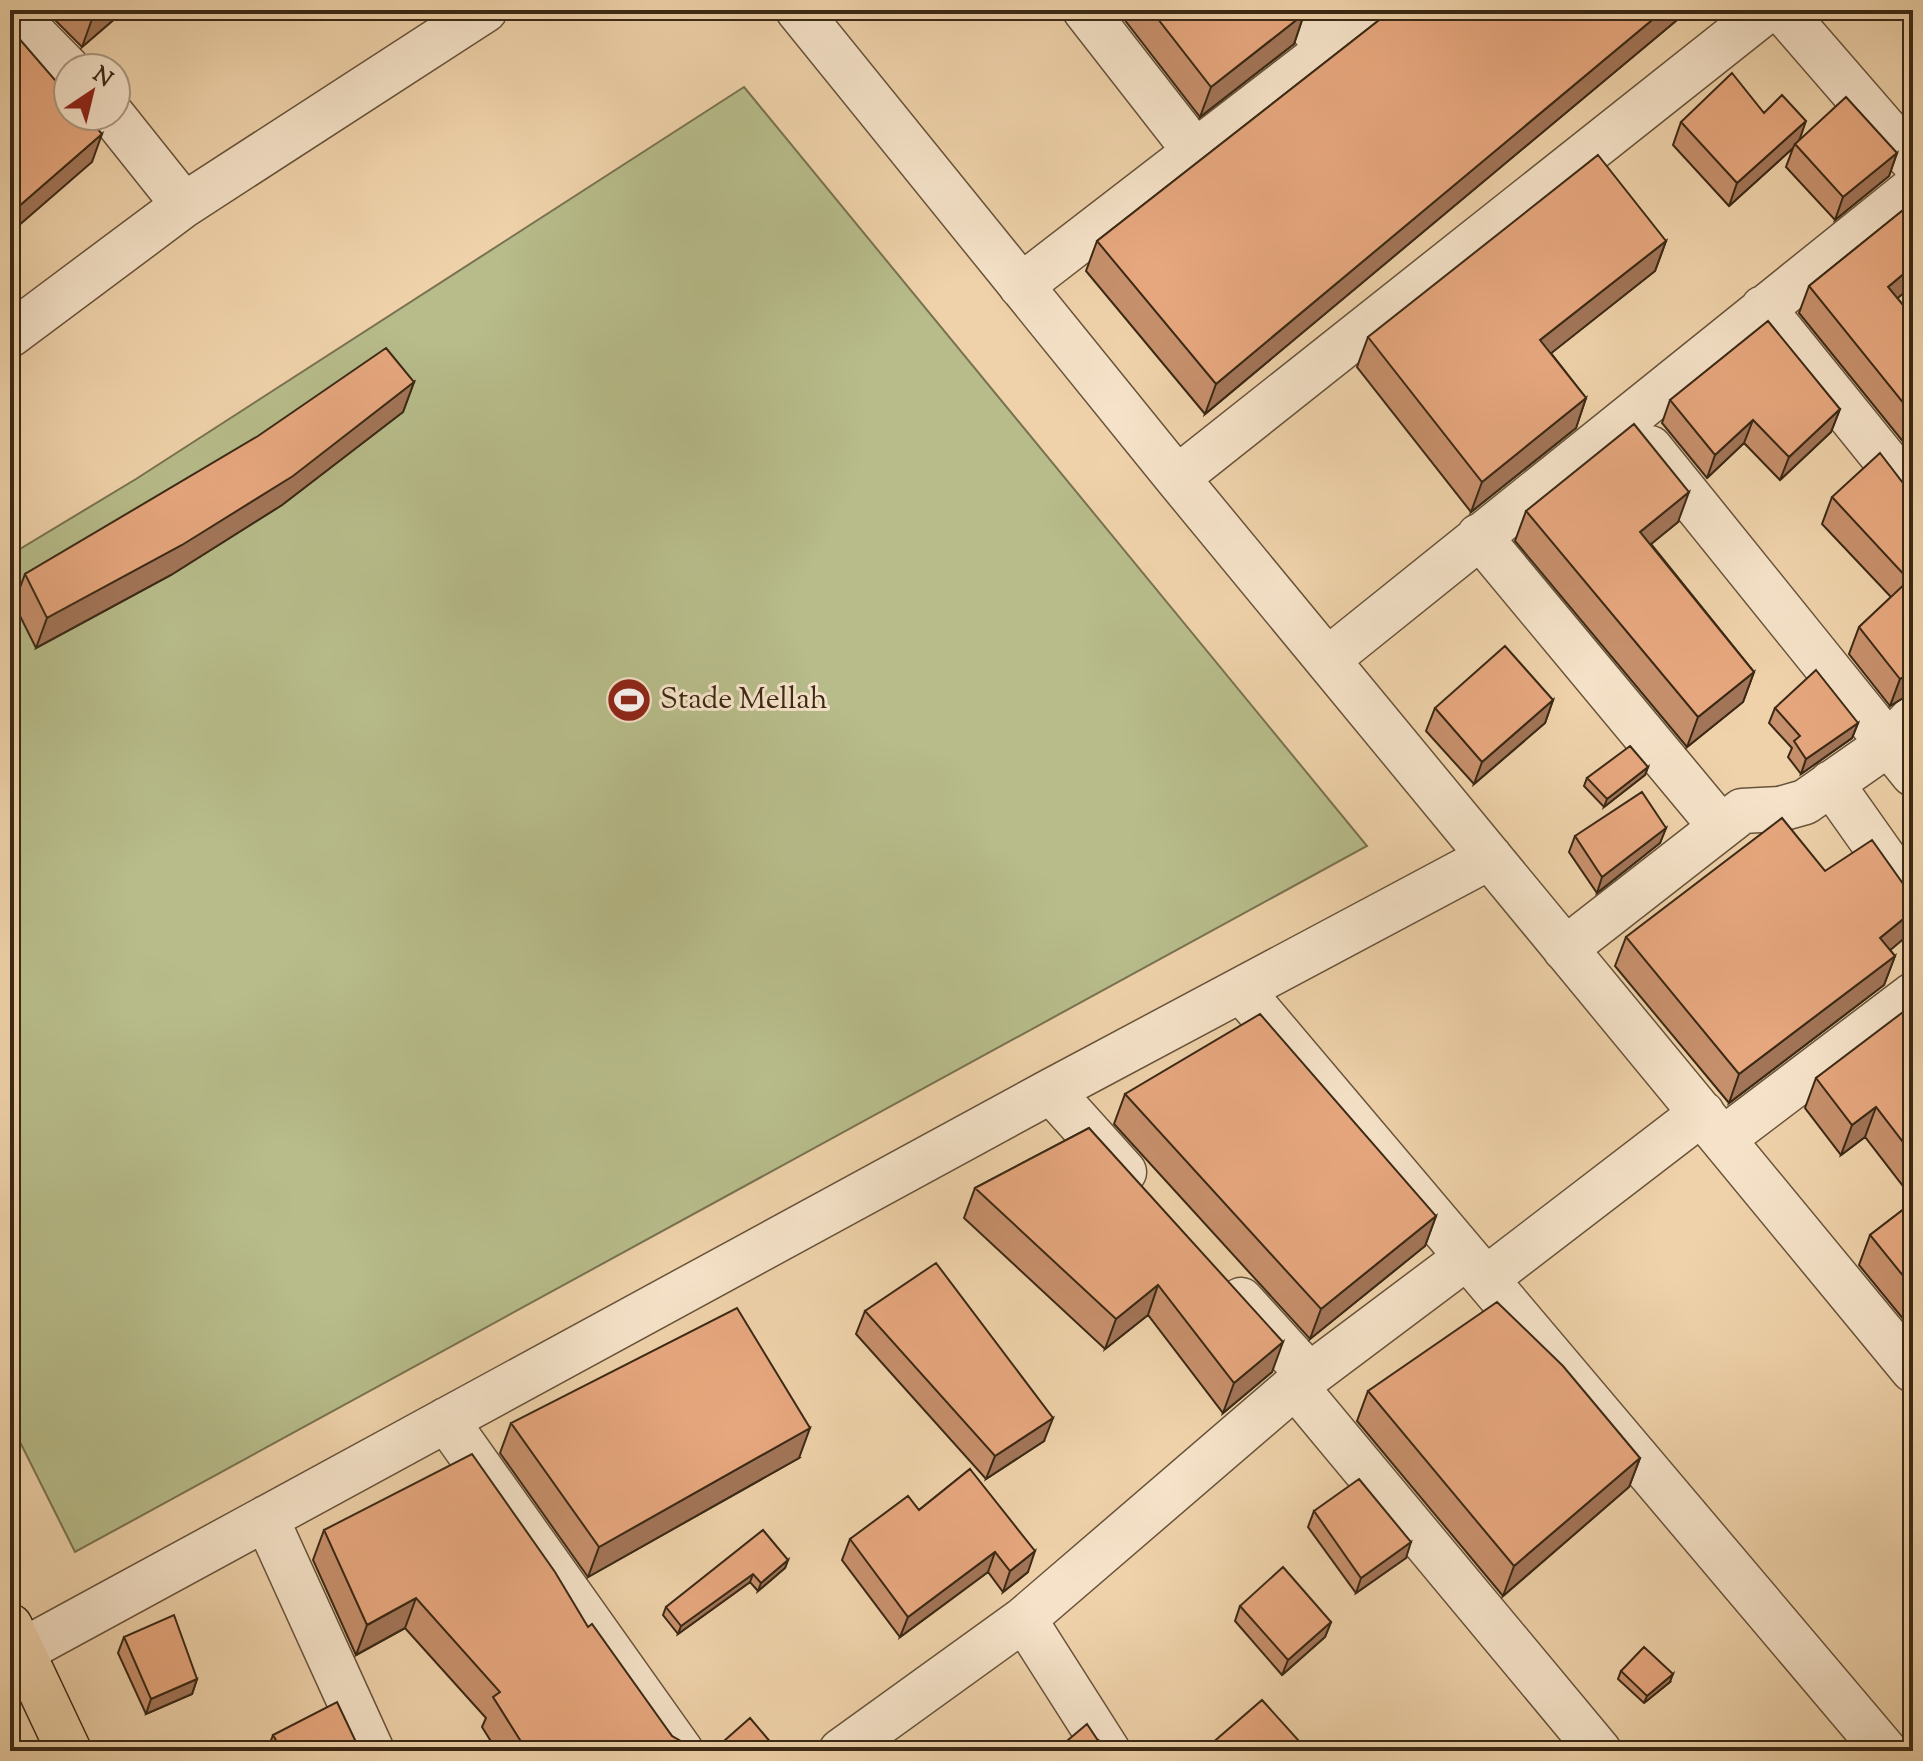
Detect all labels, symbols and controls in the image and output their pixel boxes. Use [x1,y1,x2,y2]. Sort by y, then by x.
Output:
north arrow [52,52,132,132]
text: N [85,60,118,96]
sports icon: Stade Mellah [605,676,653,724]
place label: Stade Mellah [660,679,828,722]

